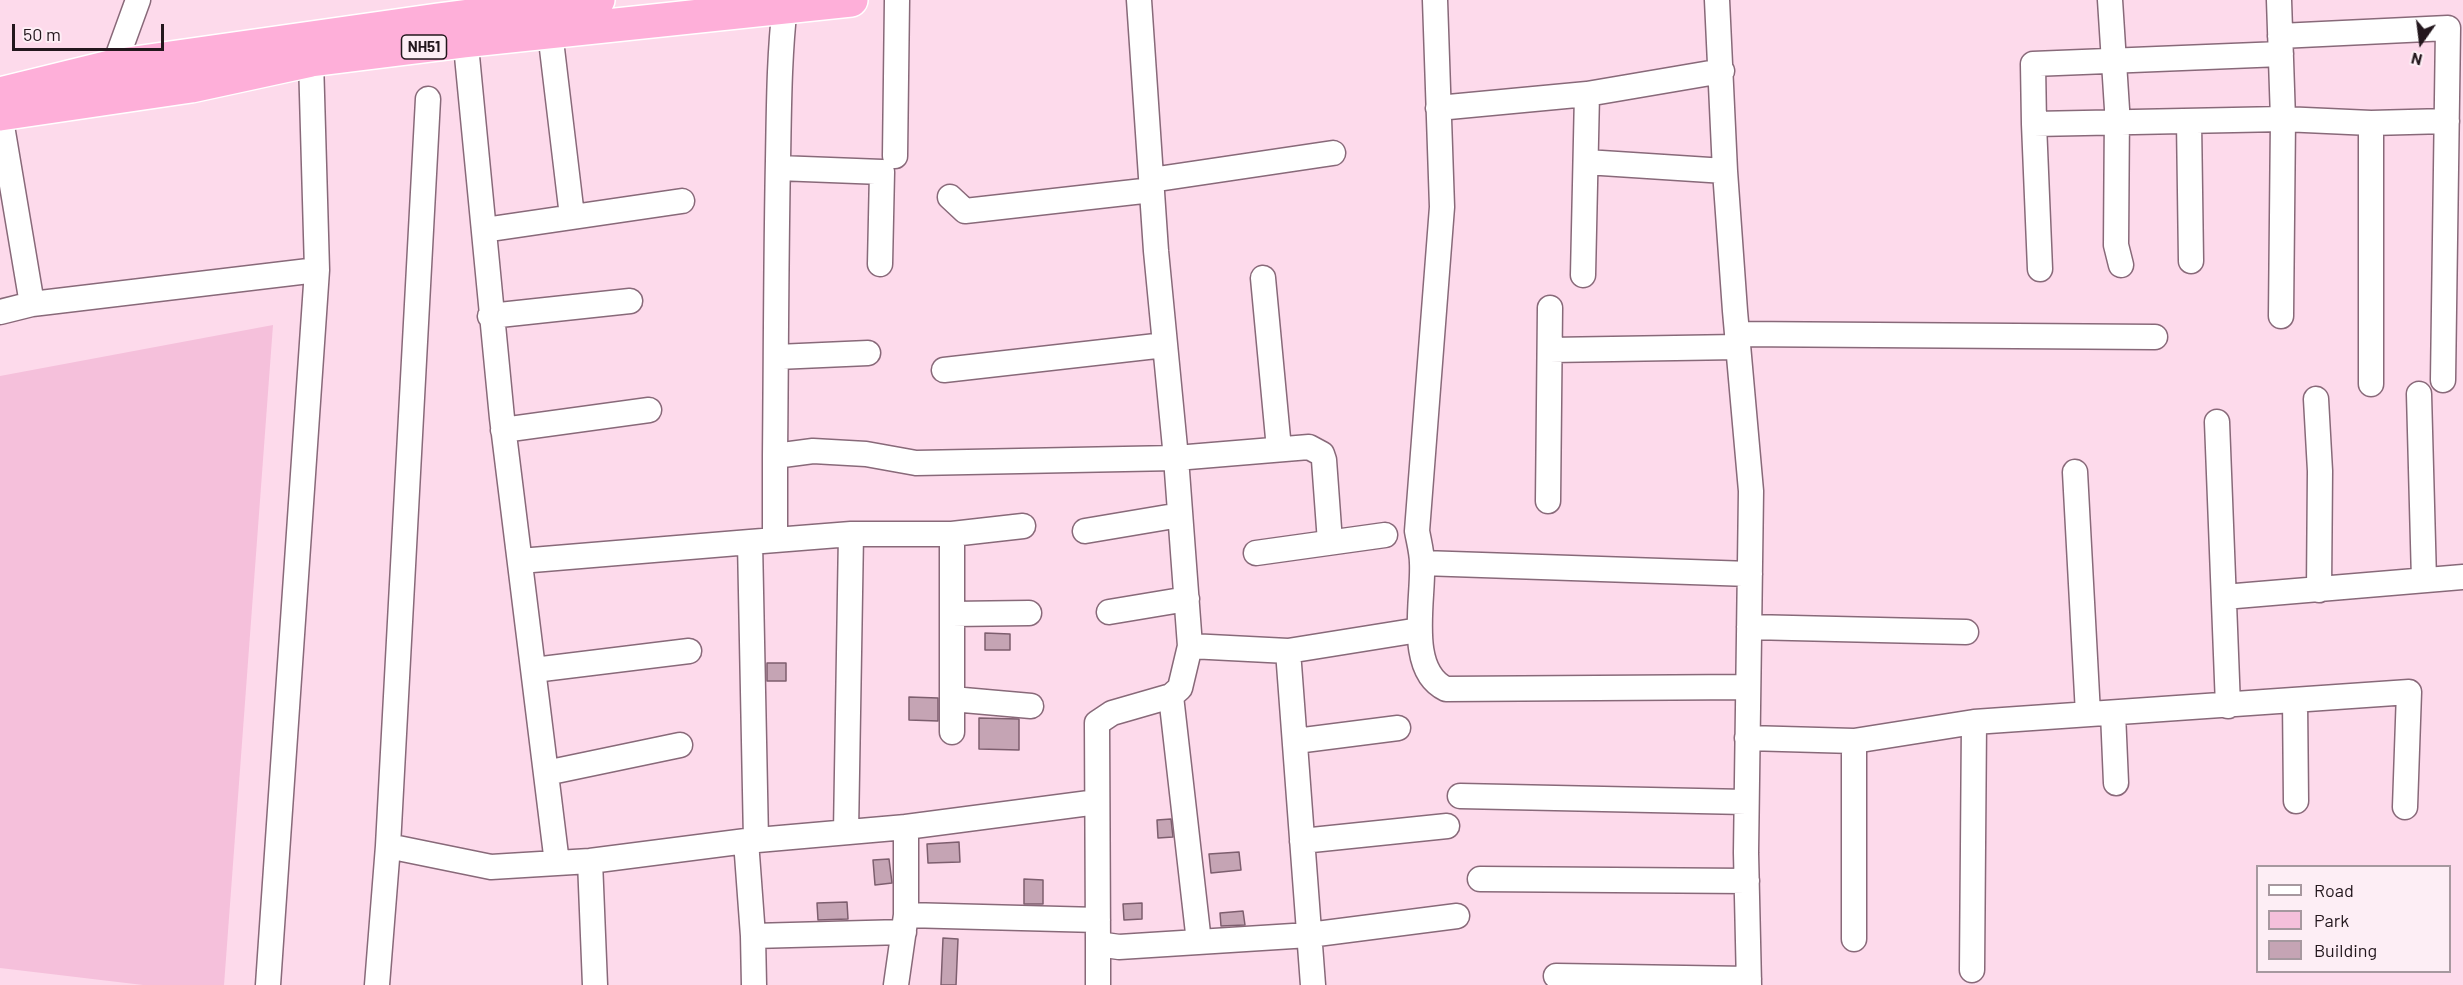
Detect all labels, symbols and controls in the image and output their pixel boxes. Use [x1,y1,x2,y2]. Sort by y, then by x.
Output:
scale bar [15,12,166,50]
north arrow [2391,12,2451,72]
text: 50 m [23,23,61,45]
road number: NH51 [402,35,446,59]
text: N [2409,49,2424,70]
legend [2256,865,2451,973]
text: Road [2314,879,2354,901]
text: Park [2314,909,2349,931]
text: Building [2314,939,2377,961]

